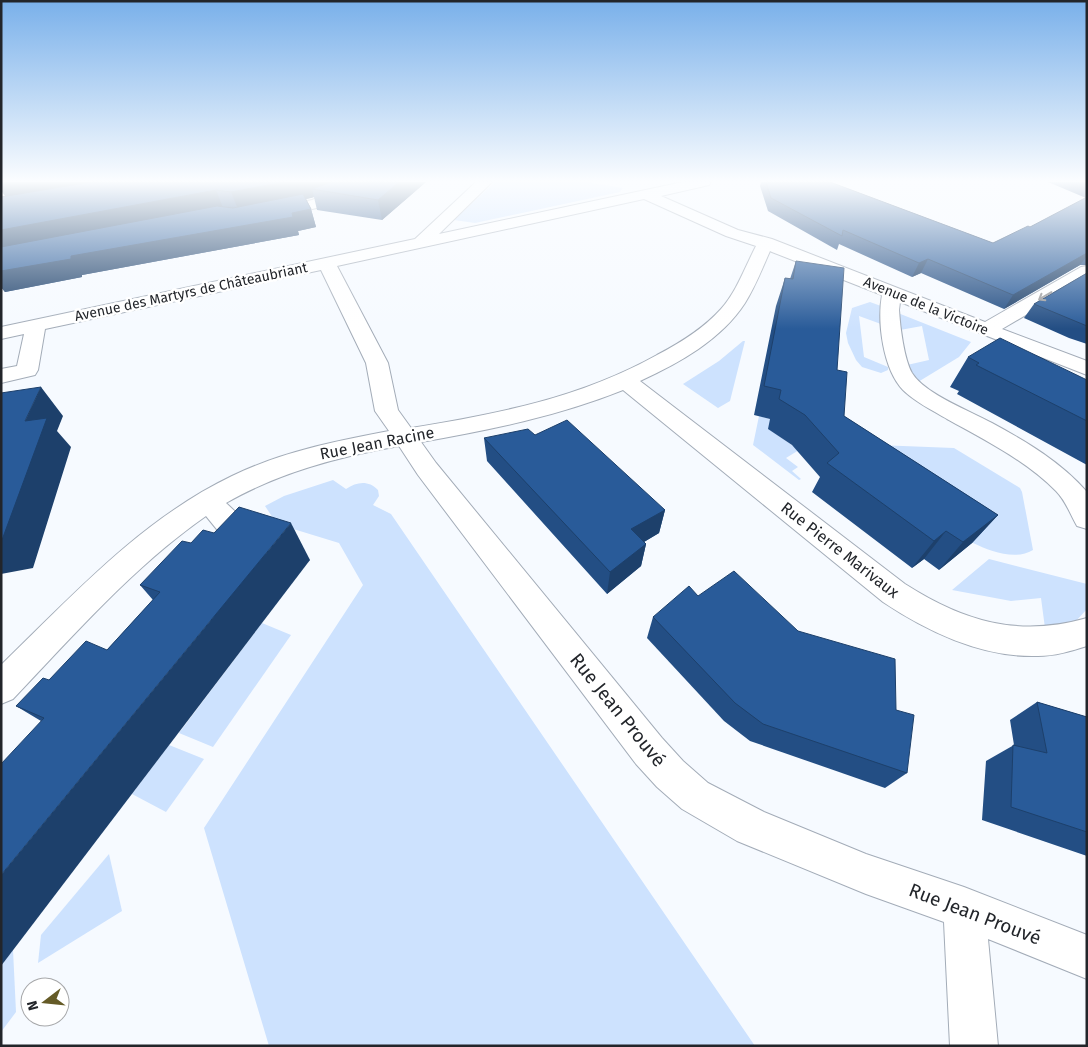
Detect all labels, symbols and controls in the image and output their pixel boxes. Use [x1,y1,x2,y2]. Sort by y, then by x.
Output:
street label: Avenue des Martyrs de Châteaubriant [73,259,310,325]
street label: Avenue de la Victoire [861,273,991,339]
one-way arrow [1037,291,1052,301]
street label: Rue Jean Racine [318,423,436,463]
street label: Rue Pierre Marivaux [777,498,903,602]
street label: Rue Jean Prouvé [565,649,671,771]
street label: Rue Jean Prouvé [906,878,1044,950]
north arrow [20,977,70,1027]
text: N [24,999,42,1012]

